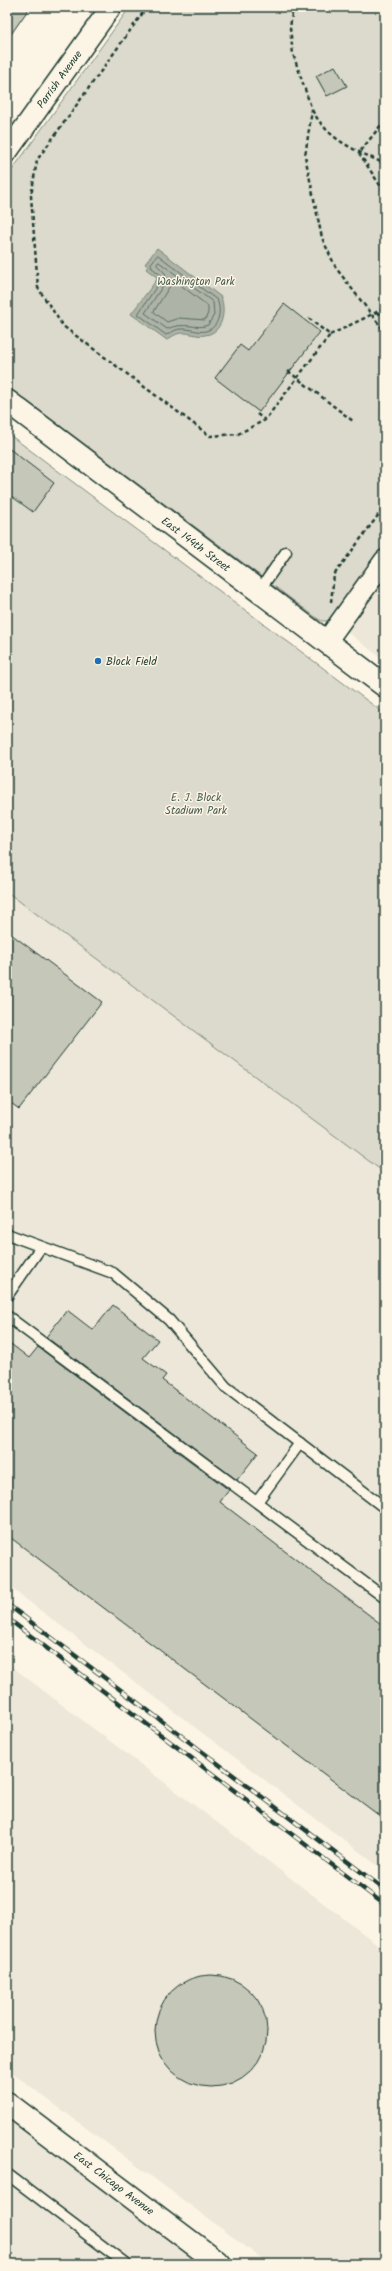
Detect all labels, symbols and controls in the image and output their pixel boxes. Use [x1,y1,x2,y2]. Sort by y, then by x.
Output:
street label: Parrish Avenue [32,47,87,113]
park label: Washington Park [157,273,236,291]
street label: East 144th Street [157,513,235,577]
place label: Block Field [106,653,157,671]
marker: Block Field [93,656,103,666]
park label: E. J. Block Stadium Park [165,789,228,820]
street label: East Chicago Avenue [69,2147,158,2220]

